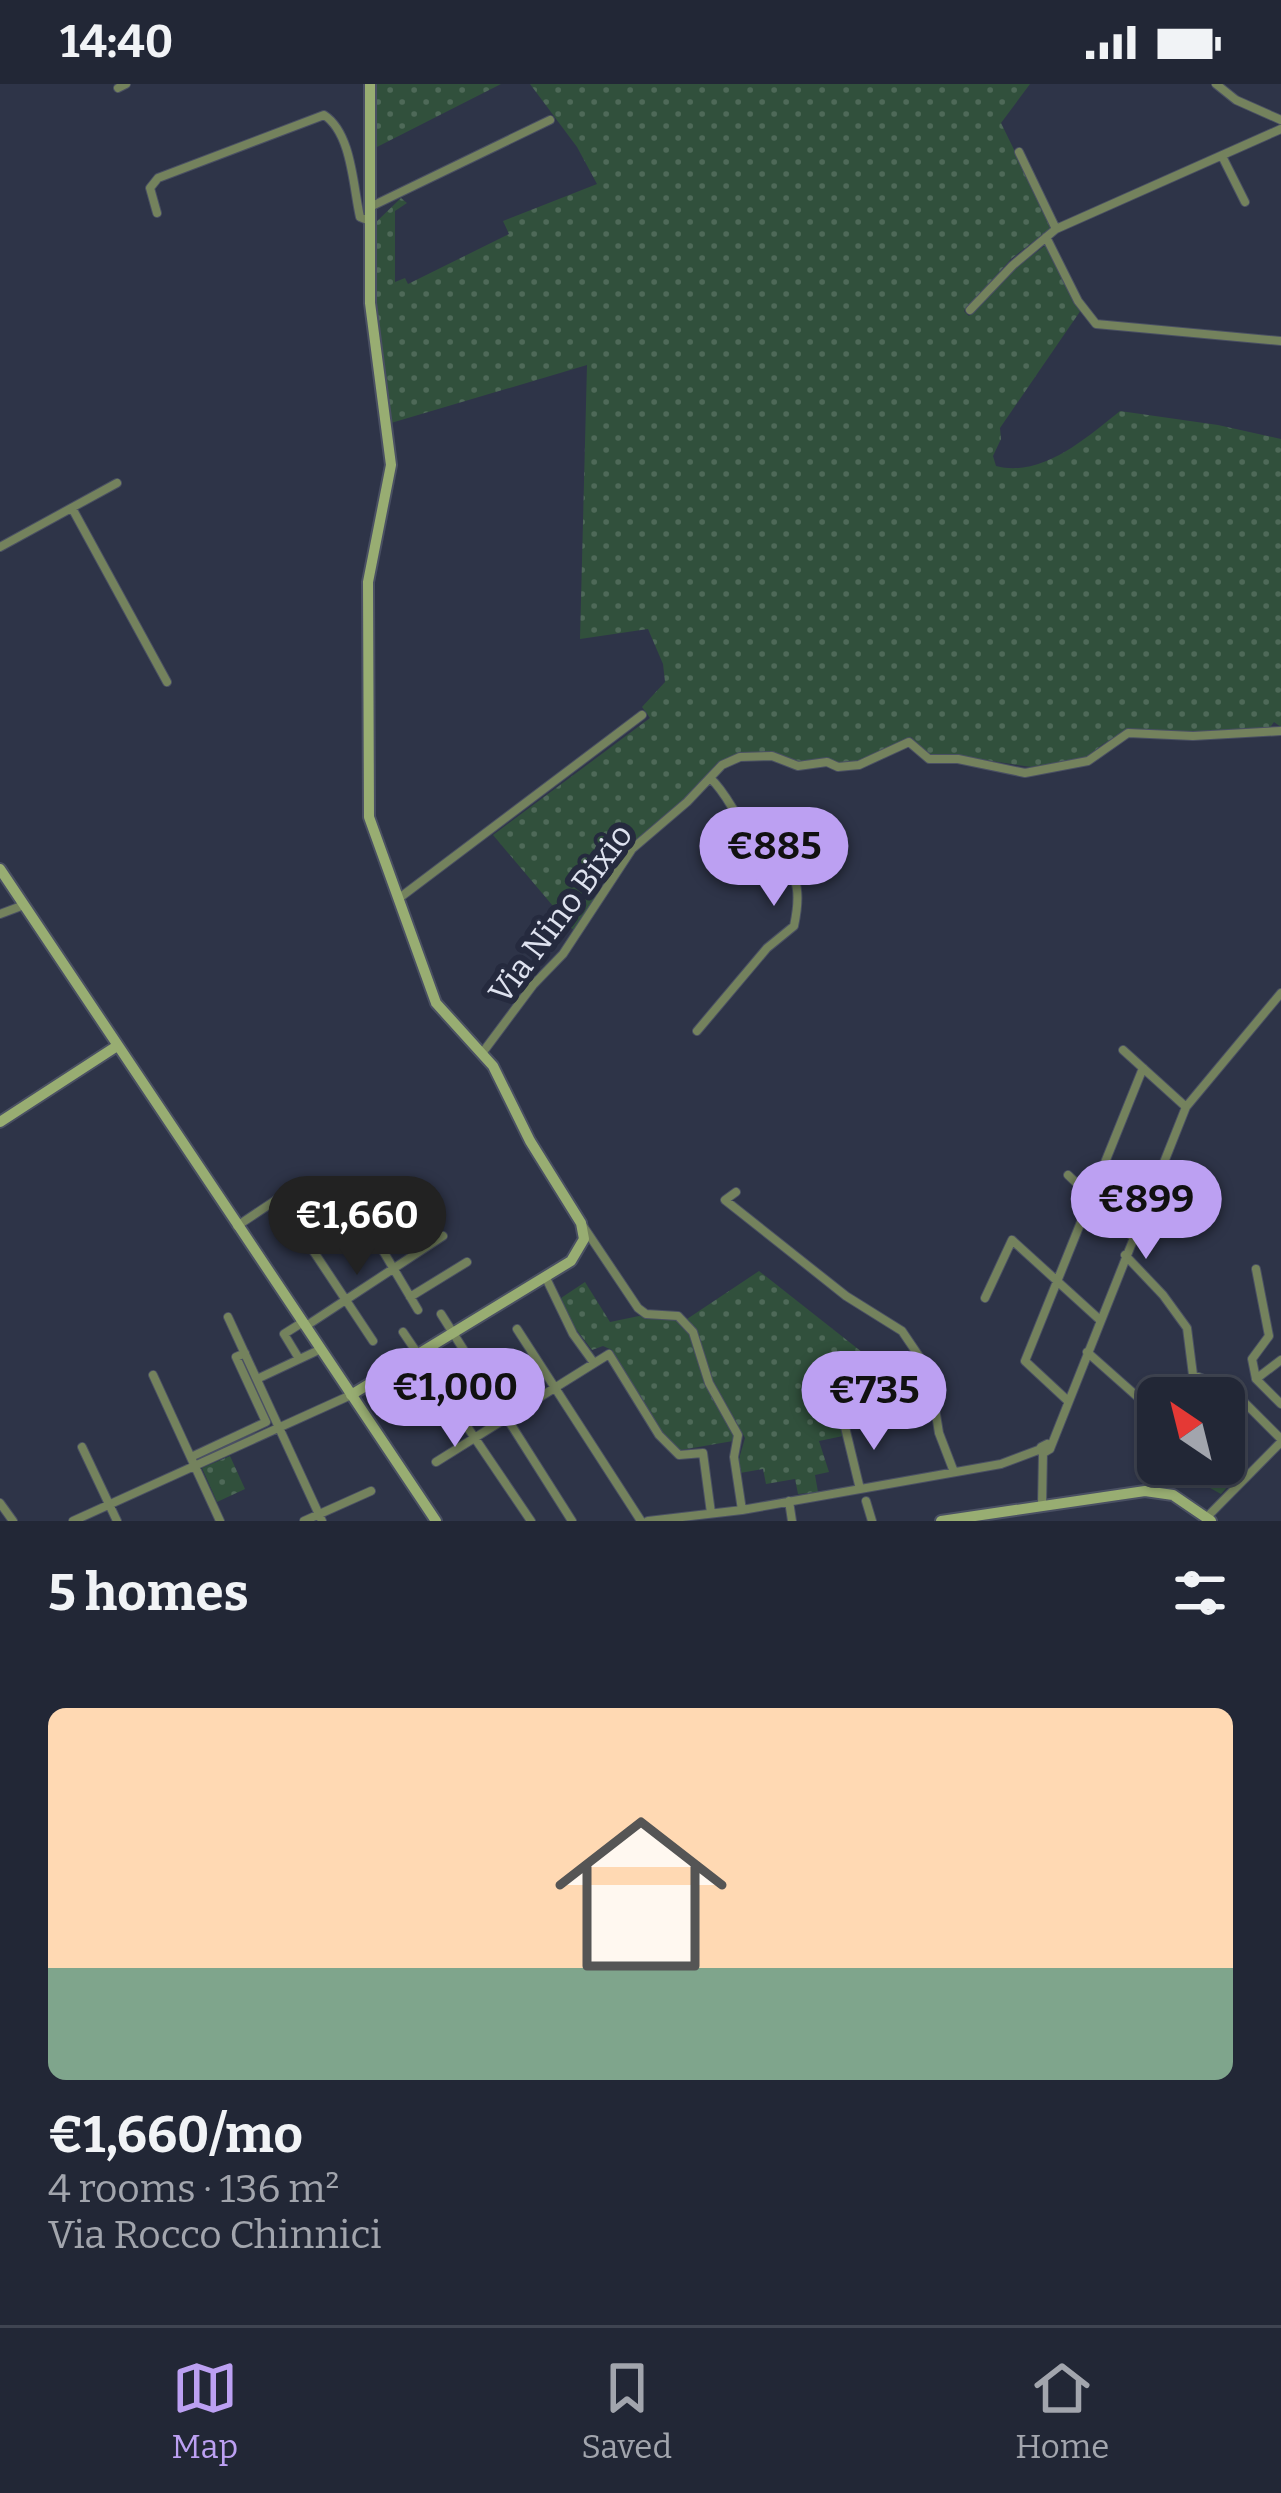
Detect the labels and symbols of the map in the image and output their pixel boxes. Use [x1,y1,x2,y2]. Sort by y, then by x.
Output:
pin: €885 [703,807,845,909]
street label: Via Nino Bixio [480,816,641,1011]
pin: €899 [1075,1160,1217,1262]
pin: €1,660 [259,1176,455,1278]
pin: €1,000 [357,1348,553,1450]
pin: €735 [803,1351,945,1453]
north arrow [1137,1377,1245,1485]

